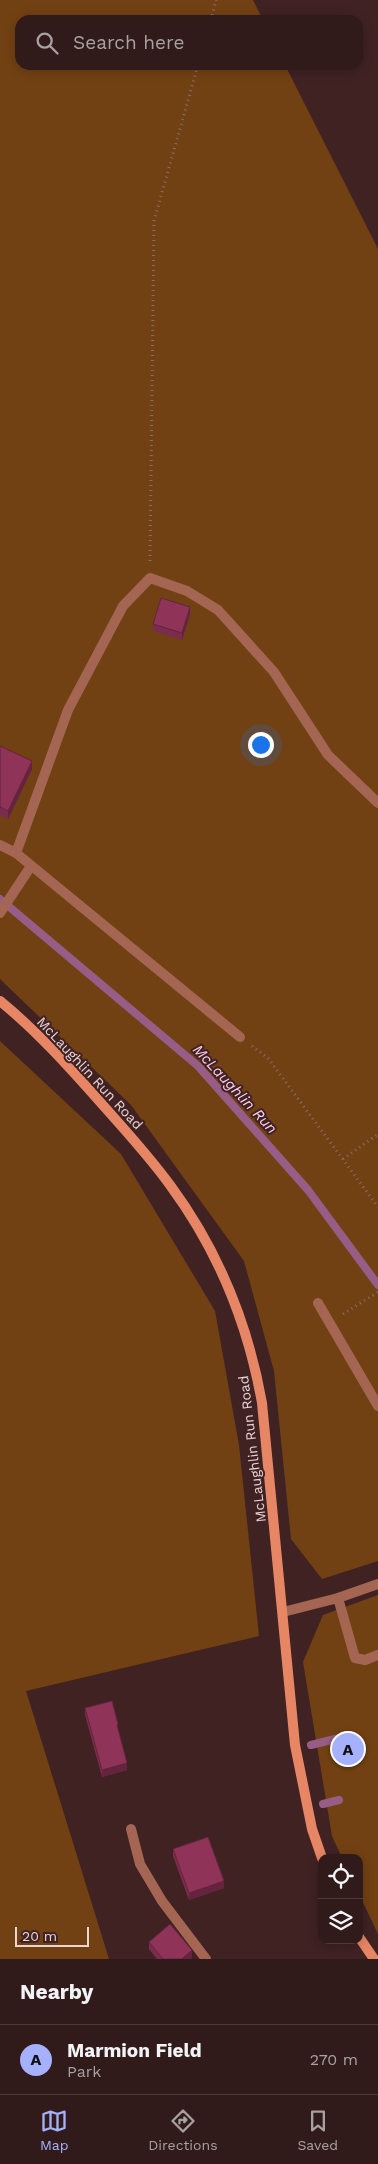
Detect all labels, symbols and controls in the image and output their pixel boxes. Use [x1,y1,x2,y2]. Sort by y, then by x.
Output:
search box [15,15,363,70]
icon: search [33,29,61,57]
text: Search here [73,31,184,54]
your location [248,732,274,758]
street label: McLaughlin Run Road [34,1014,146,1132]
water label: McLaughlin Run [189,1041,281,1137]
street label: McLaughlin Run Road [235,1375,269,1523]
pin: A [332,1730,364,1768]
map controls [318,1854,363,1944]
button: locate [318,1854,363,1899]
button: layers [318,1899,363,1944]
scale bar [15,1924,89,1947]
text: 20 m [22,1928,57,1944]
text: Nearby [20,1979,93,2004]
text: Marmion Field [67,2039,202,2062]
text: A [31,2050,41,2069]
text: 270 m [310,2050,358,2069]
text: Park [67,2062,101,2081]
tab: Map [40,2107,69,2153]
tab: Directions [148,2107,218,2153]
tab: Saved [297,2107,338,2153]

